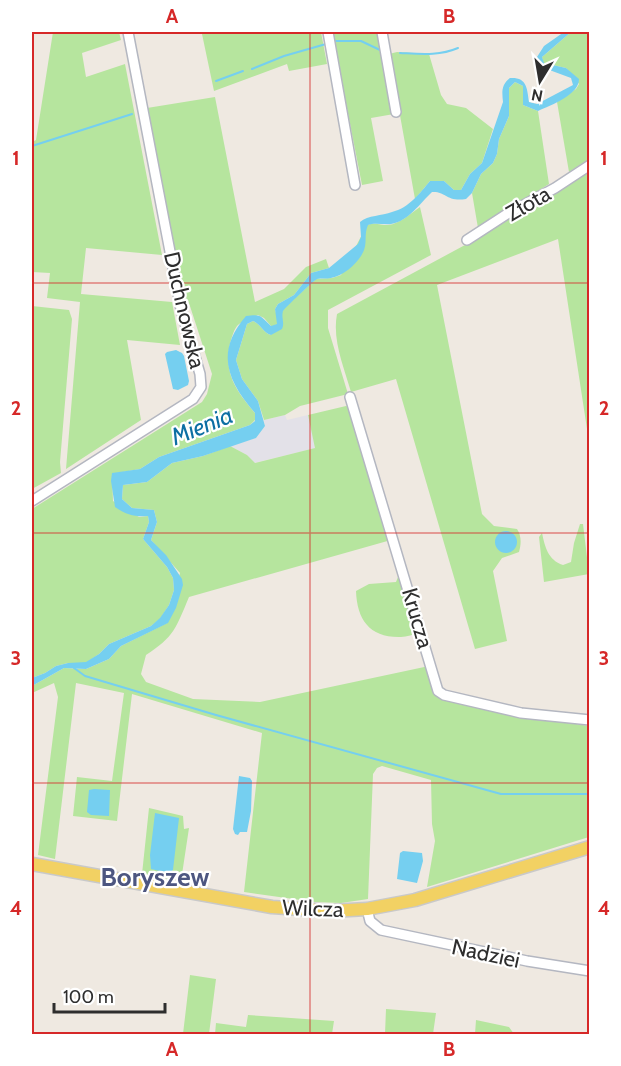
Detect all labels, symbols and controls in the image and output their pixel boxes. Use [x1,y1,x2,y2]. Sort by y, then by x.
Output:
text: A [166,4,179,28]
text: B [443,4,455,28]
north arrow [510,51,570,111]
text: N [530,85,545,106]
text: 1 [12,146,20,170]
text: 1 [600,146,608,170]
street label: Złota [501,180,556,227]
street label: Duchnowska [158,249,211,372]
text: 2 [11,396,21,420]
text: 2 [599,396,609,420]
water label: Mienia [166,400,237,451]
street label: Krucza [396,585,439,652]
text: 3 [11,646,21,670]
text: 3 [599,646,609,670]
district label: Boryszew [101,861,210,893]
street label: Wilcza [282,894,345,923]
text: 4 [10,896,22,920]
text: 4 [598,896,610,920]
street label: Nadziei [449,933,522,974]
scale bar [54,976,165,1014]
text: 100 m [63,986,114,1008]
text: A [166,1037,179,1061]
text: B [443,1037,455,1061]

